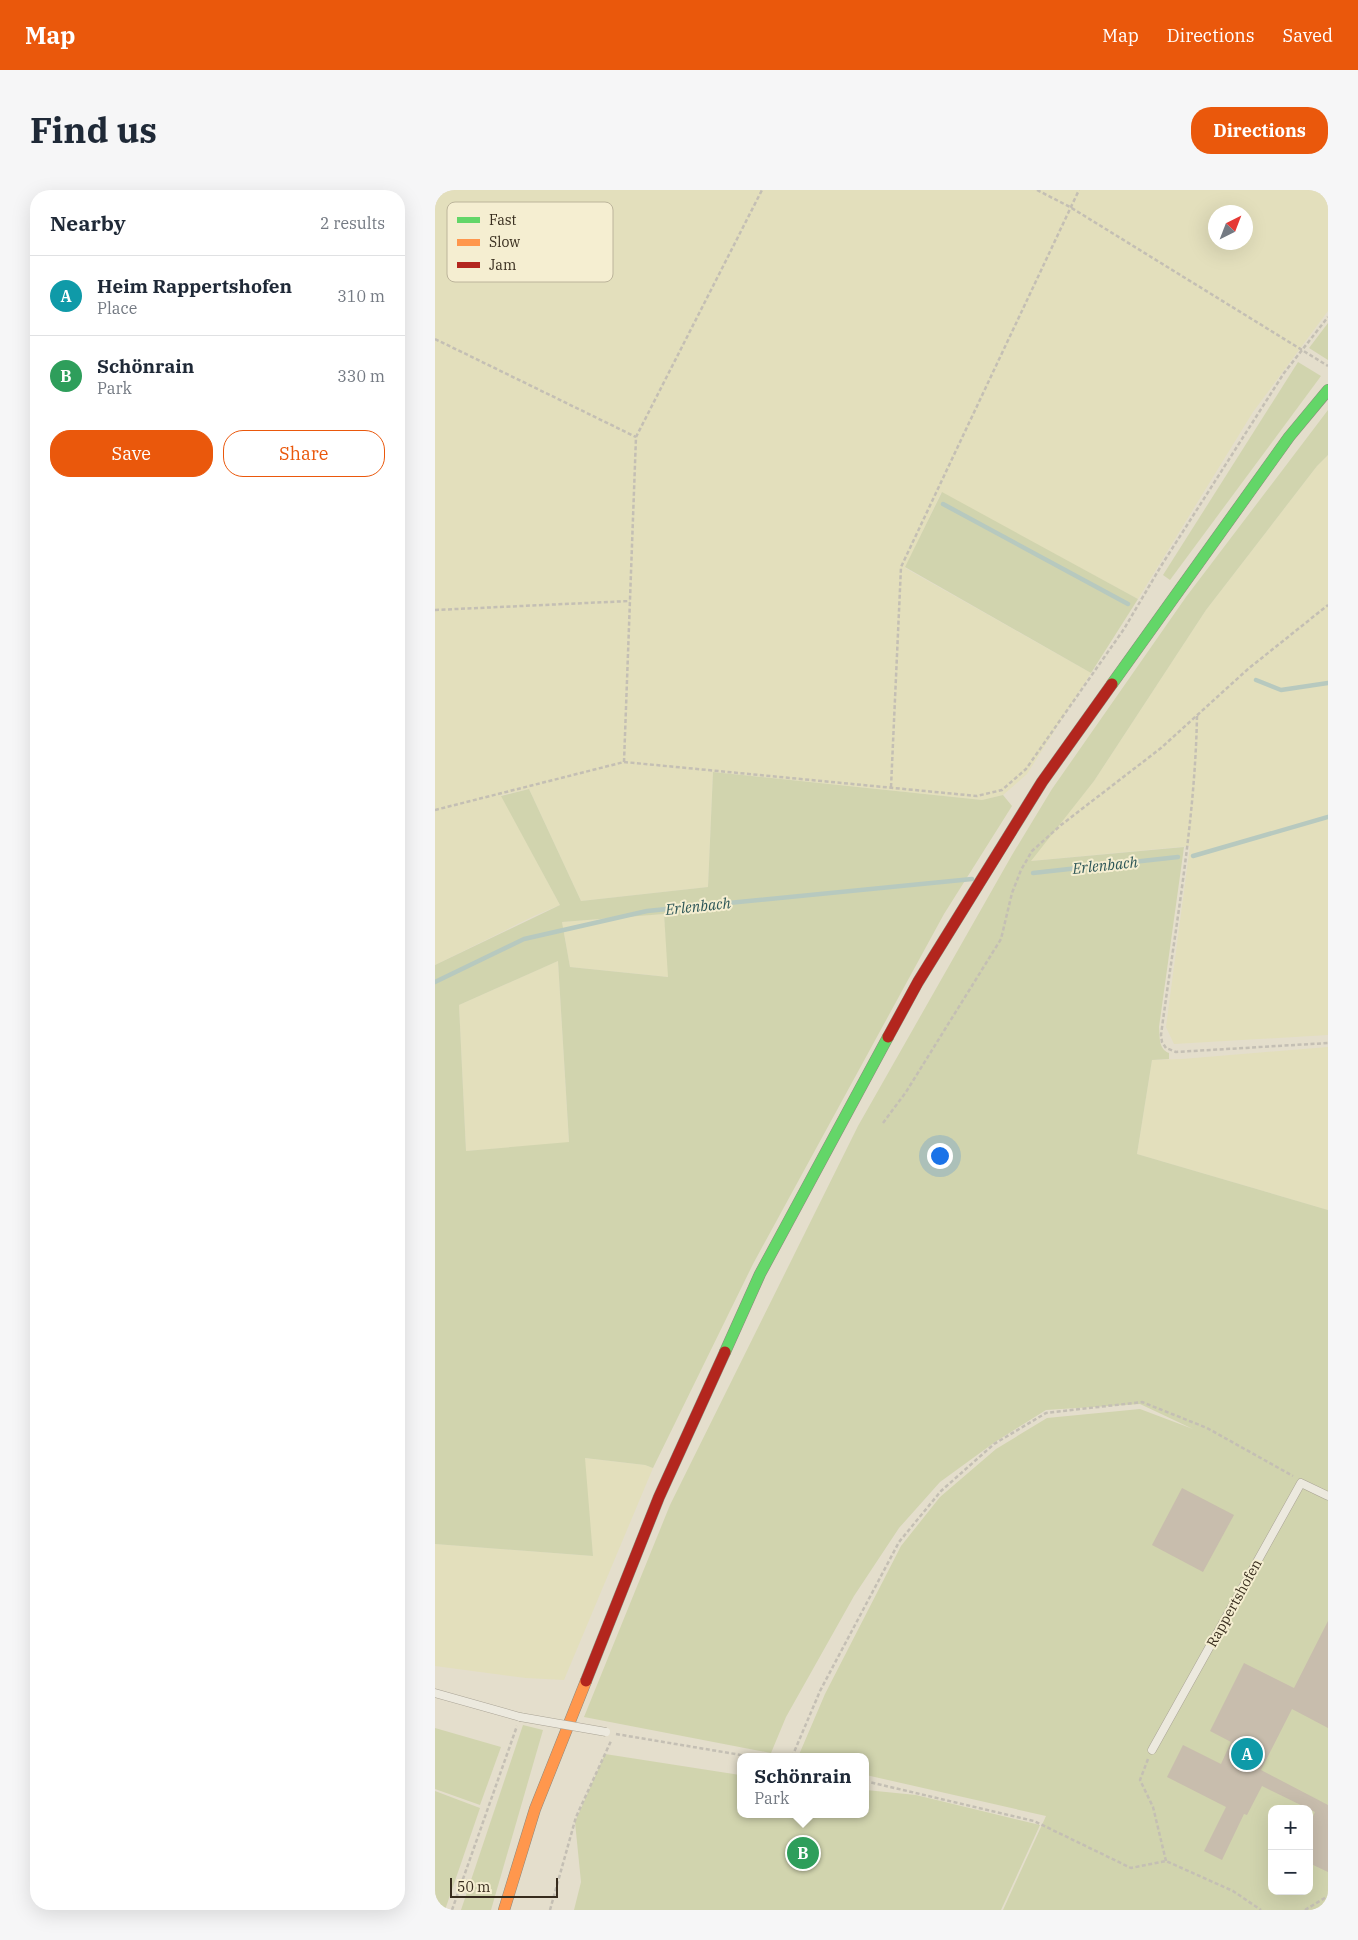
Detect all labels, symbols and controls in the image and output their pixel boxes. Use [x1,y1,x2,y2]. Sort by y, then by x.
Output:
text: Map [25,19,75,51]
text: Map [1102,24,1139,47]
text: Directions [1167,24,1255,47]
text: Saved [1283,24,1333,47]
text: Find us [30,107,157,153]
button: Directions [1191,107,1328,154]
legend [447,202,613,282]
north arrow [1208,205,1253,250]
text: Nearby [50,209,126,237]
text: Fast [489,211,517,229]
text: 2 results [320,213,385,233]
text: Slow [489,233,520,251]
text: Jam [489,256,516,274]
text: Heim Rappertshofen [97,274,292,298]
text: A [60,286,72,306]
text: 310 m [337,286,385,306]
text: Place [97,298,137,318]
text: Schönrain [97,354,194,378]
text: B [60,366,72,386]
text: 330 m [337,366,385,386]
text: Park [97,378,132,398]
button: Save [50,430,213,477]
button: Share [223,430,385,477]
water label: Erlenbach [1070,852,1139,878]
water label: Erlenbach [663,893,732,919]
your location [927,1143,953,1169]
street label: Rappertshofen [1202,1556,1266,1650]
pin: A [1231,1735,1263,1773]
popup [737,1753,869,1818]
text: Schönrain [754,1764,852,1788]
text: Park [754,1788,789,1808]
map controls [1268,1805,1313,1895]
button: + [1268,1805,1313,1850]
pin: B [787,1834,819,1872]
button: − [1268,1850,1313,1895]
scale bar [450,1875,557,1898]
text: 50 m [457,1878,490,1896]

